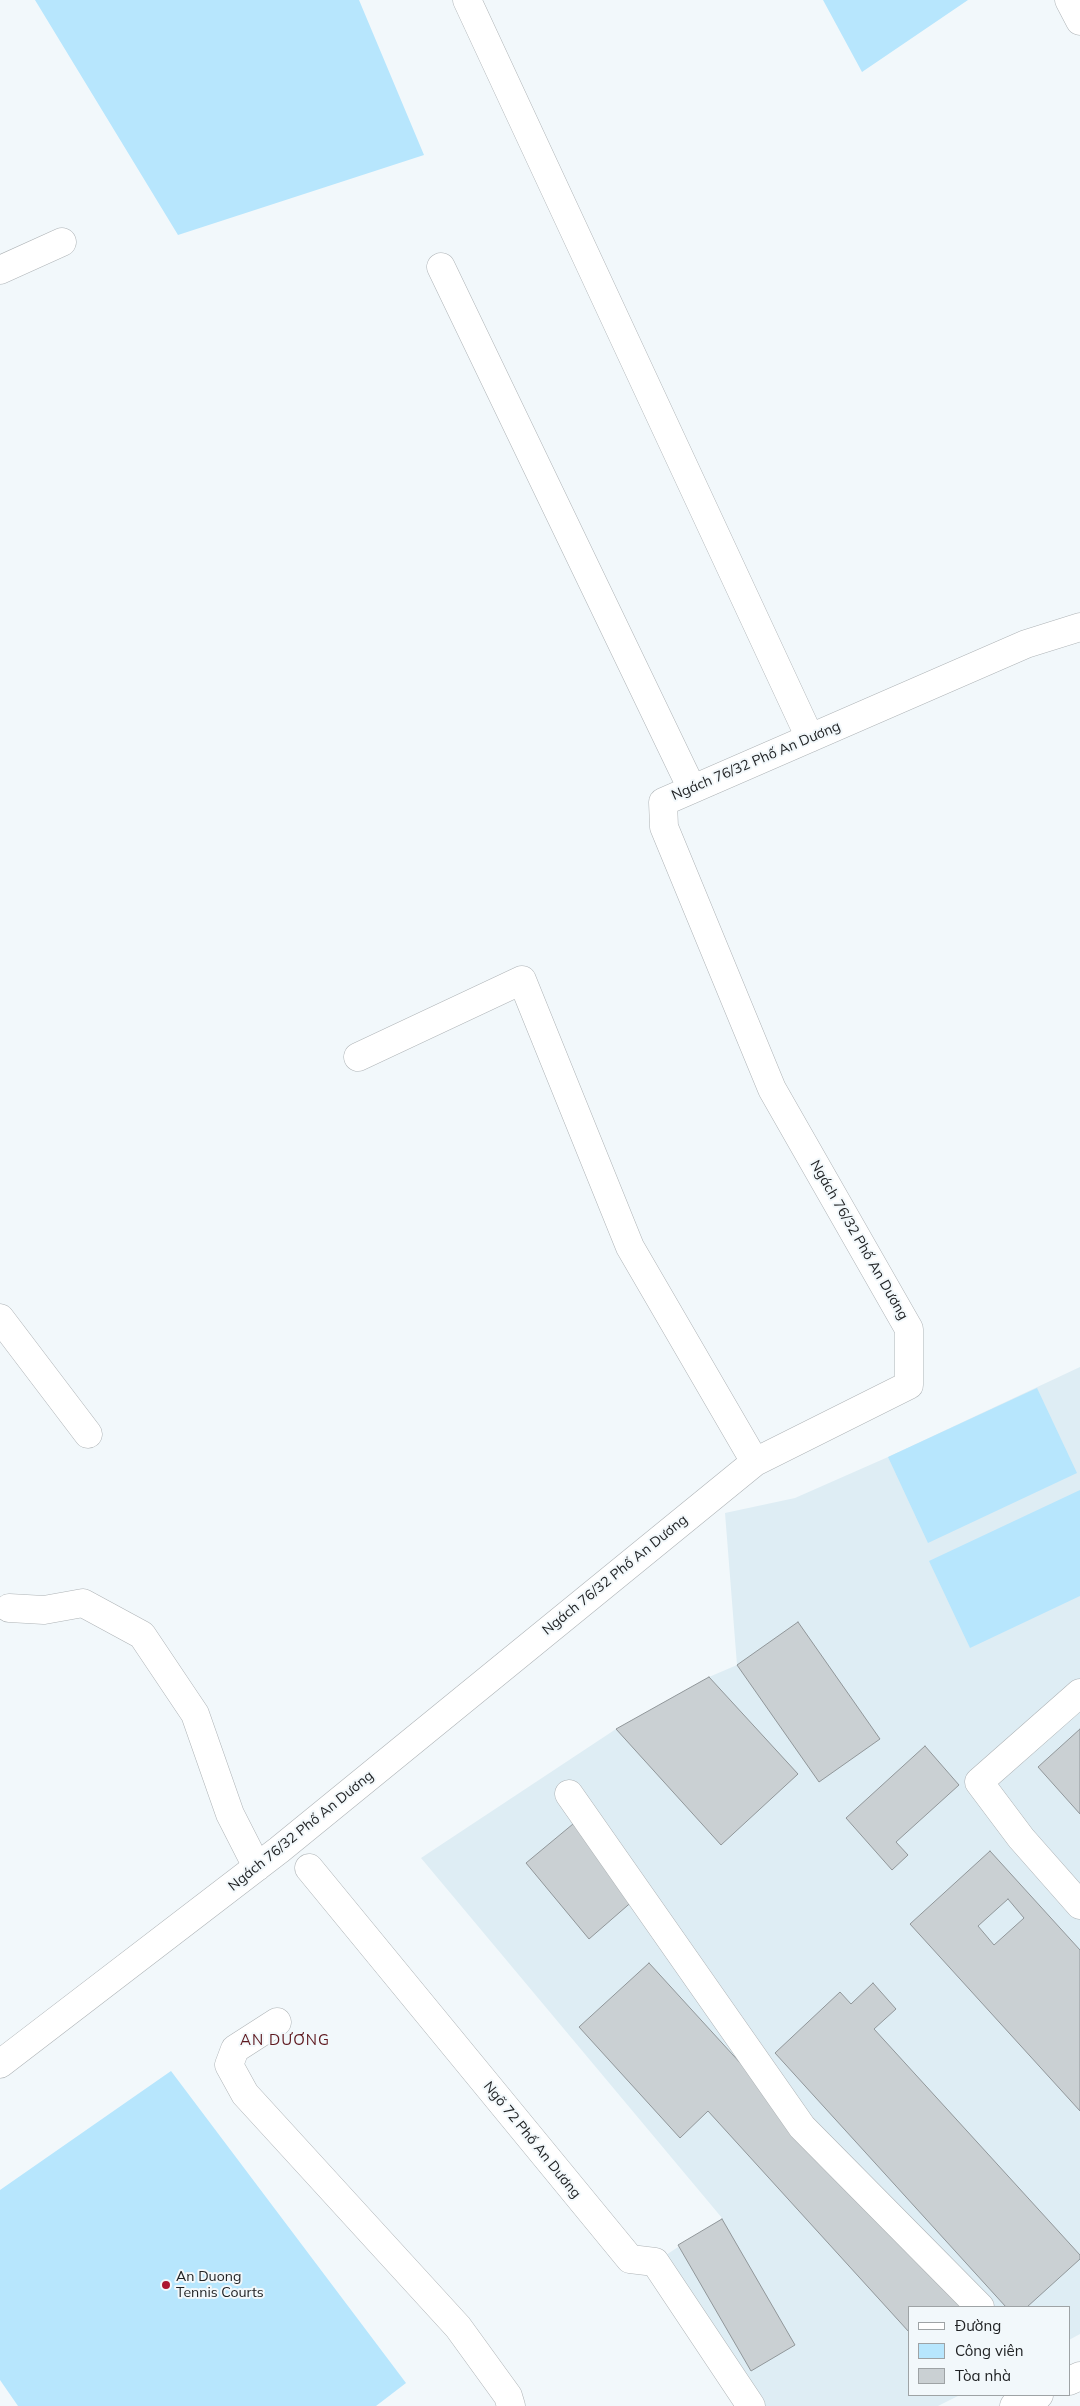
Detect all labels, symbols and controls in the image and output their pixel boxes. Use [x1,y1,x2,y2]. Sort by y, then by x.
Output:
street label: Ngách 76/32 Phố An Dương [669,718,843,804]
street label: Ngách 76/32 Phố An Dương [806,1157,912,1323]
street label: Ngách 76/32 Phố An Dương [539,1511,691,1639]
street label: Ngách 76/32 Phố An Dương [225,1767,377,1895]
district label: AN DƯƠNG [239,2031,331,2049]
street label: Ngõ 72 Phố An Dương [480,2078,584,2202]
place label: An Duong Tennis Courts [176,2269,264,2302]
marker: An Duong Tennis Courts [160,2279,172,2291]
legend [908,2306,1070,2396]
text: Đường [955,2316,1001,2335]
text: Công viên [955,2341,1024,2360]
text: Tòa nhà [955,2366,1011,2385]

